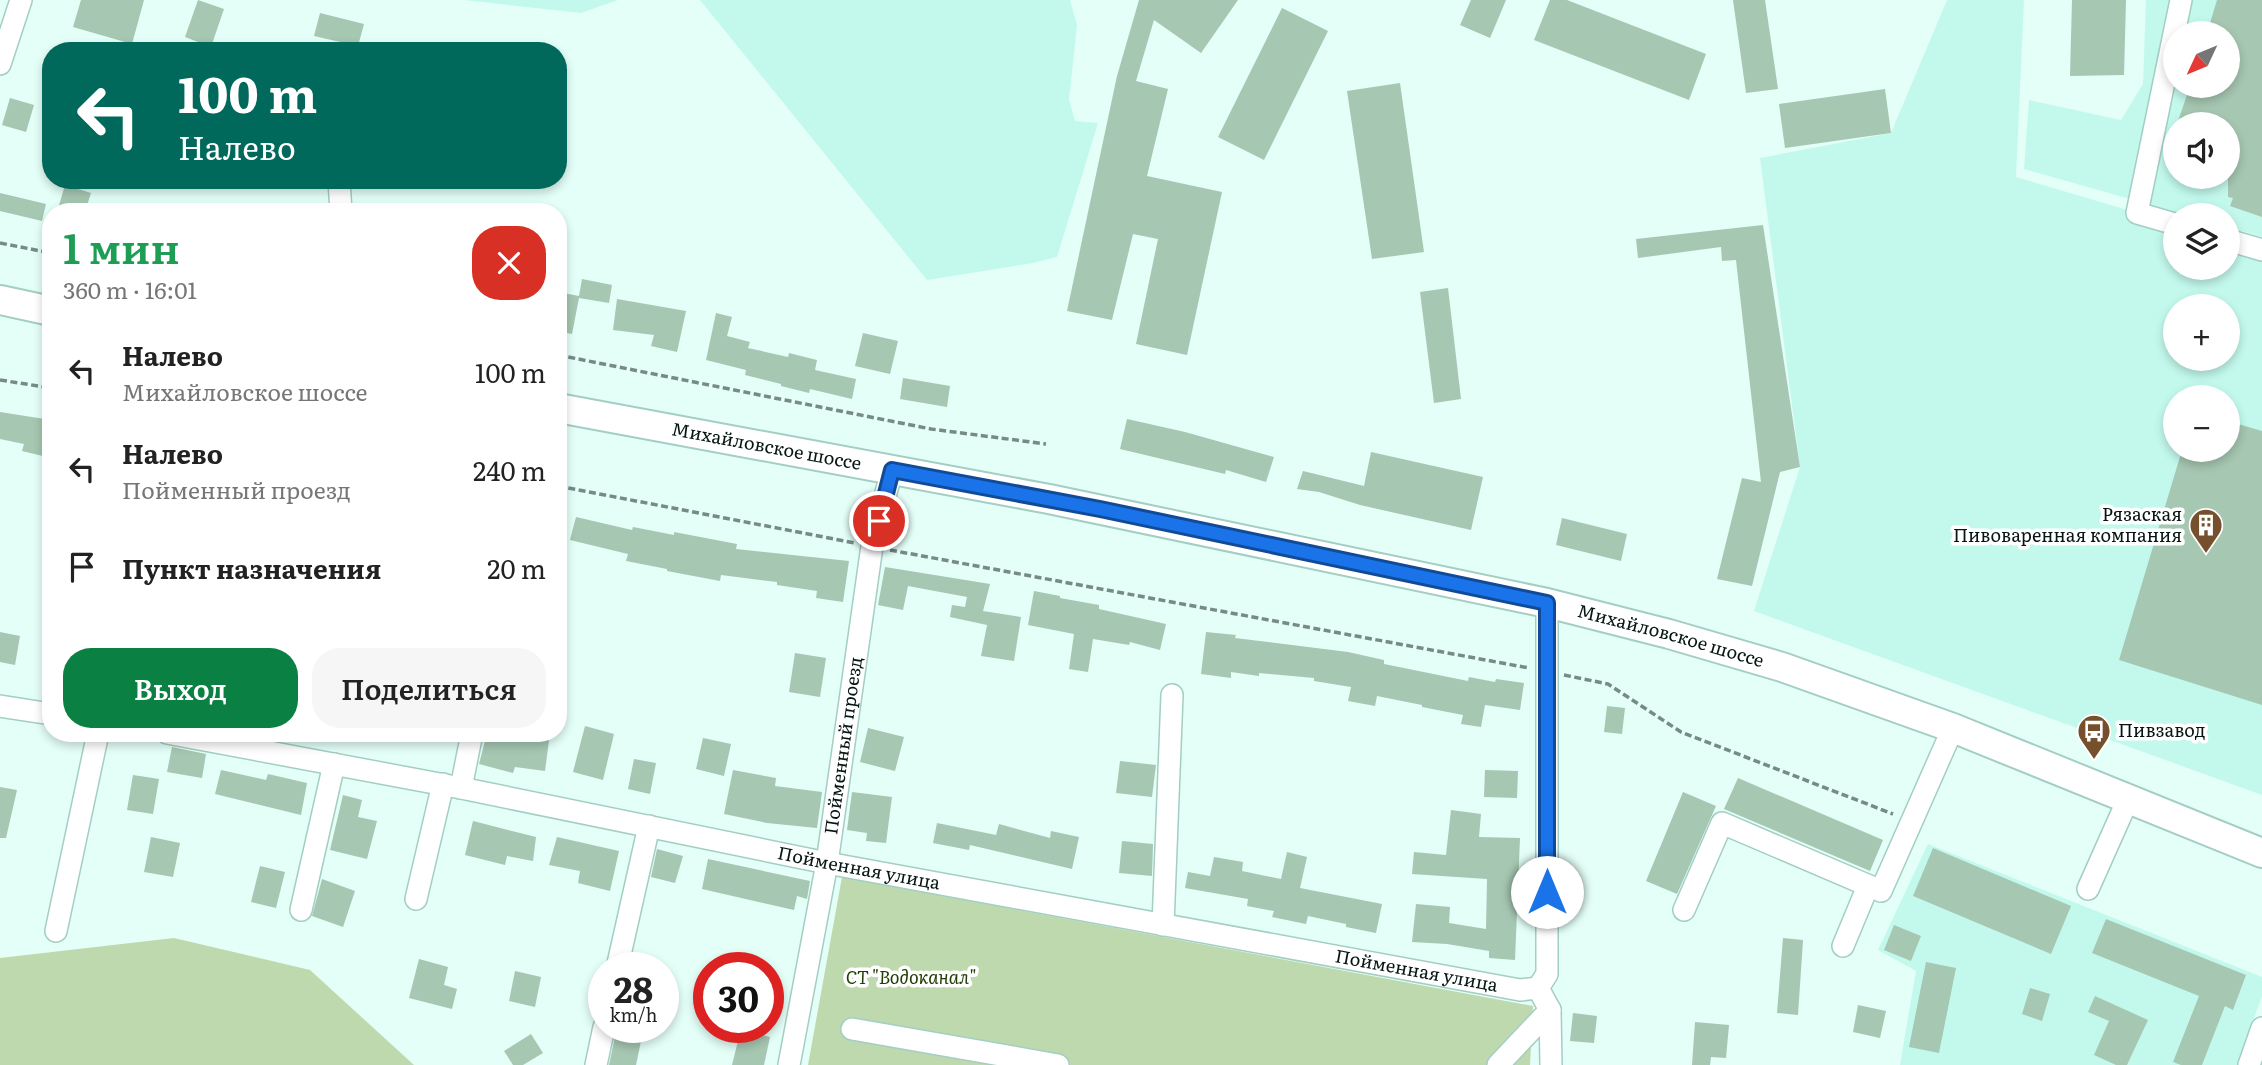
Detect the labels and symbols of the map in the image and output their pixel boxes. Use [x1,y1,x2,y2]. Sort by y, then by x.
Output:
north arrow [2163,21,2240,98]
street label: Михайловское шоссе [670,414,864,476]
pin [849,491,909,551]
place label: Рязаская Пивоваренная компания [1953,500,2182,548]
building icon: Рязаская Пивоваренная компания [2187,506,2225,555]
street label: Михайловское шоссе [1575,596,1767,673]
street label: Пойменный проезд [816,655,868,836]
bus stop icon: Пивзавод [2075,712,2113,761]
place label: Пивзавод [2118,716,2205,743]
street label: Пойменная улица [775,838,943,896]
position arrow [1510,855,1584,929]
street label: Пойменная улица [1333,941,1501,998]
speed limit sign: 30 [693,952,784,1043]
park label: СТ "Водоканал" [846,963,976,990]

